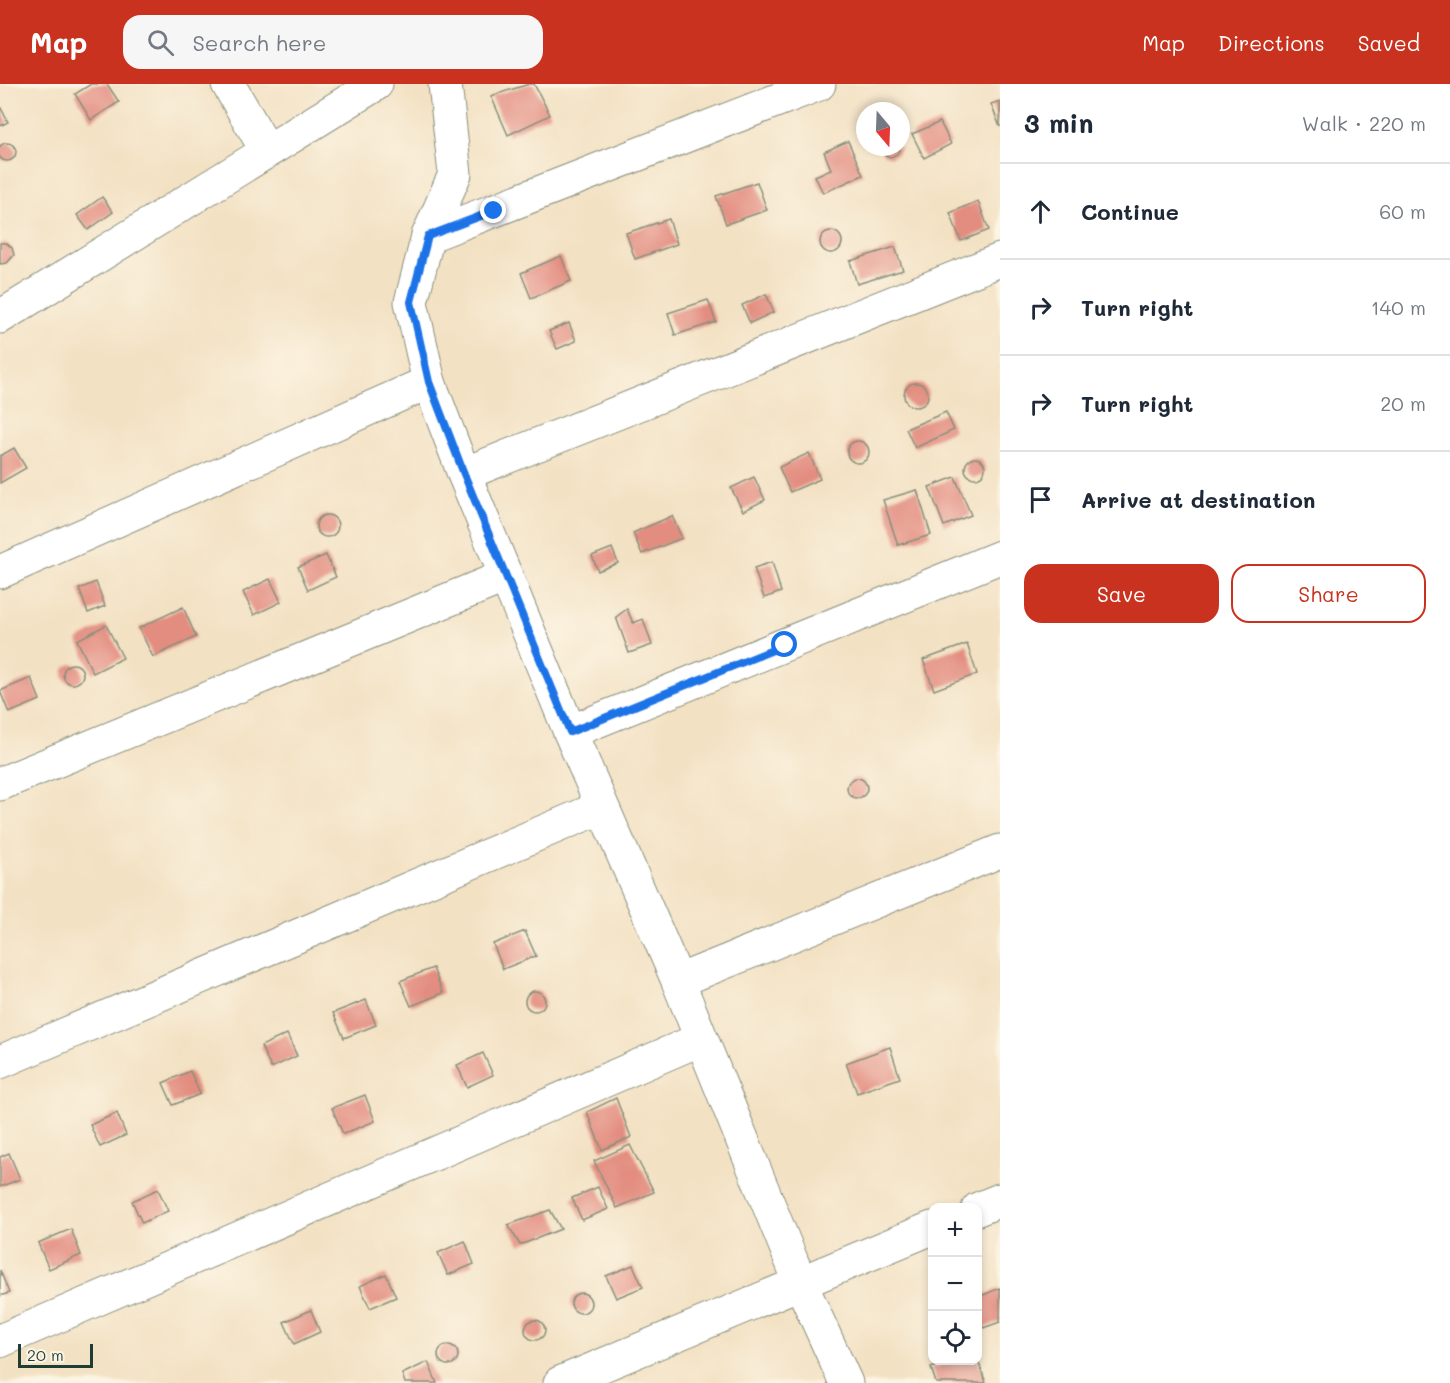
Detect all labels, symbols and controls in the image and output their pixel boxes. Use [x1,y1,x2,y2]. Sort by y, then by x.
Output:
search box [123,15,543,69]
text: Map [30,24,87,60]
icon: search [144,26,177,59]
text: Search here [192,28,326,57]
text: Map [1142,29,1185,56]
text: Directions [1218,29,1325,56]
text: Saved [1358,29,1420,56]
north arrow [856,102,910,156]
text: 3 min [1024,106,1093,140]
text: Walk · 220 m [1302,110,1426,136]
icon: ahead [1024,195,1057,228]
route end [480,197,506,223]
text: Continue [1081,197,1179,226]
text: 60 m [1379,198,1426,224]
icon: right [1024,291,1057,324]
text: Turn right [1081,293,1193,322]
text: 140 m [1371,294,1426,320]
icon: right [1024,387,1057,420]
text: Turn right [1081,389,1193,418]
text: 20 m [1380,390,1426,416]
icon: arrive [1024,483,1057,516]
text: Arrive at destination [1081,485,1316,514]
button: Save [1024,564,1219,623]
button: Share [1231,564,1426,623]
route start [771,631,797,657]
map controls [928,1203,982,1365]
button: + [928,1203,982,1257]
button: − [928,1257,982,1311]
button: locate [928,1311,982,1365]
scale bar [18,1341,93,1368]
text: 20 m [27,1344,64,1365]

